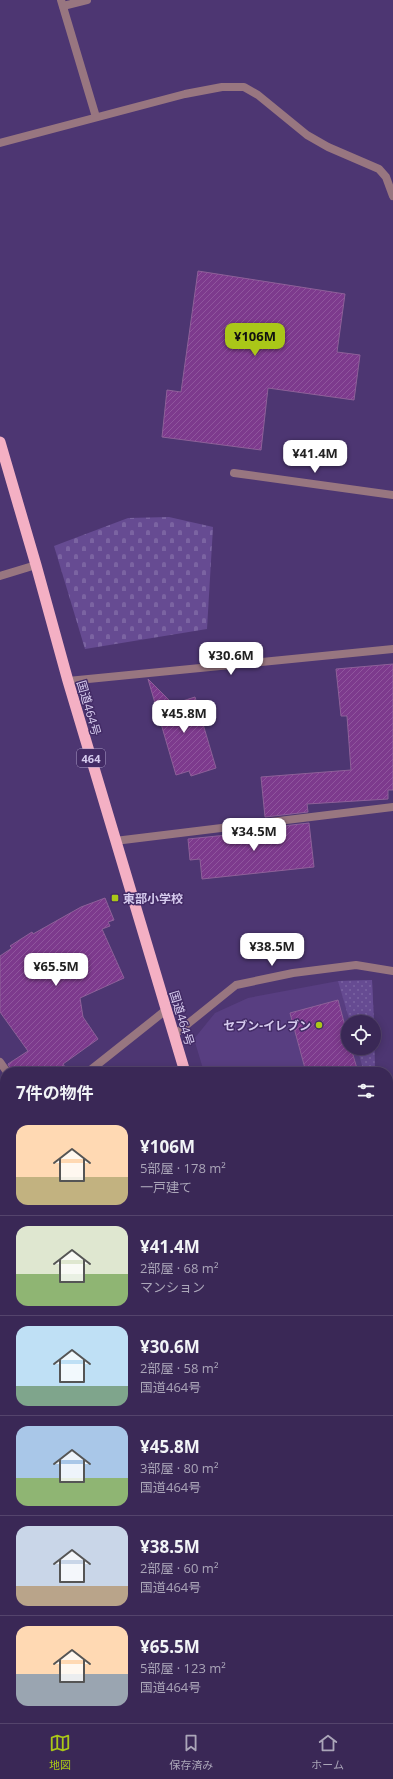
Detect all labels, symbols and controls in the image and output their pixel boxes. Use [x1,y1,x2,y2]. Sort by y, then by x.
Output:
pin: ¥106M [227,323,283,357]
text: ¥106M [234,327,276,345]
pin: ¥41.4M [282,440,348,474]
text: ¥41.4M [292,444,338,462]
pin: ¥30.6M [198,642,264,676]
text: ¥30.6M [208,646,254,664]
street label: 国道464号 [73,678,105,738]
pin: ¥45.8M [151,700,217,734]
text: ¥45.8M [161,704,207,722]
road number: 464 [77,749,105,767]
pin: ¥34.5M [221,818,287,852]
text: ¥34.5M [231,822,277,840]
place label: 東部小学校 [123,890,183,907]
marker: 東部小学校 [110,893,120,903]
pin: ¥38.5M [239,933,305,967]
text: ¥38.5M [249,937,295,955]
pin: ¥65.5M [23,953,89,987]
text: ¥65.5M [33,957,79,975]
street label: 国道464号 [166,988,198,1048]
map controls [341,1015,381,1055]
button: locate [341,1015,381,1055]
place label: セブン-イレブン [223,1017,311,1034]
marker: セブン-イレブン [314,1020,324,1030]
icon: filters [355,1080,377,1102]
text: 7件の物件 [16,1081,94,1104]
text: ¥106M [140,1135,195,1158]
icon: home [48,1141,96,1189]
text: 5部屋 · 178 m² [140,1159,226,1177]
text: 一戸建て [140,1178,192,1196]
text: ¥41.4M [140,1235,200,1258]
icon: home [48,1242,96,1290]
text: 2部屋 · 68 m² [140,1259,218,1277]
text: マンション [140,1278,205,1296]
text: ¥30.6M [140,1335,200,1358]
icon: home [48,1342,96,1390]
text: 2部屋 · 58 m² [140,1359,218,1377]
text: 国道464号 [140,1378,201,1396]
text: ¥45.8M [140,1435,200,1458]
icon: home [48,1442,96,1490]
text: 3部屋 · 80 m² [140,1459,218,1477]
text: 国道464号 [140,1478,201,1496]
text: ¥38.5M [140,1535,200,1558]
icon: home [48,1542,96,1590]
text: 2部屋 · 60 m² [140,1559,218,1577]
text: 国道464号 [140,1578,201,1596]
text: ¥65.5M [140,1635,200,1658]
icon: home [48,1642,96,1690]
text: 5部屋 · 123 m² [140,1659,226,1677]
text: 国道464号 [140,1678,201,1696]
tab: 地図 [49,1732,71,1772]
tab: 保存済み [169,1732,213,1772]
tab: ホーム [311,1732,344,1772]

